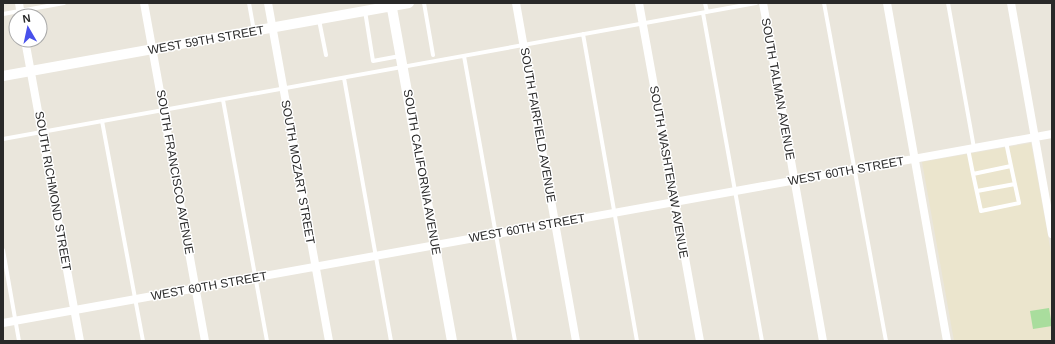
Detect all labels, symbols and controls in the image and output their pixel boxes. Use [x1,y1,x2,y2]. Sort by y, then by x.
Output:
north arrow [8,8,48,48]
text: N [22,12,31,25]
street label: SOUTH TALMAN AVENUE [759,17,797,161]
street label: WEST 59TH STREET [147,23,266,57]
street label: SOUTH FAIRFIELD AVENUE [517,46,559,204]
street label: SOUTH WASHTENAW AVENUE [647,85,691,259]
street label: SOUTH FRANCISCO AVENUE [154,88,196,256]
street label: SOUTH CALIFORNIA AVENUE [401,88,443,256]
street label: SOUTH MOZART STREET [278,99,318,246]
street label: SOUTH RICHMOND STREET [32,110,74,273]
street label: WEST 60TH STREET [787,154,906,188]
street label: WEST 60TH STREET [468,211,587,245]
street label: WEST 60TH STREET [150,269,269,303]

